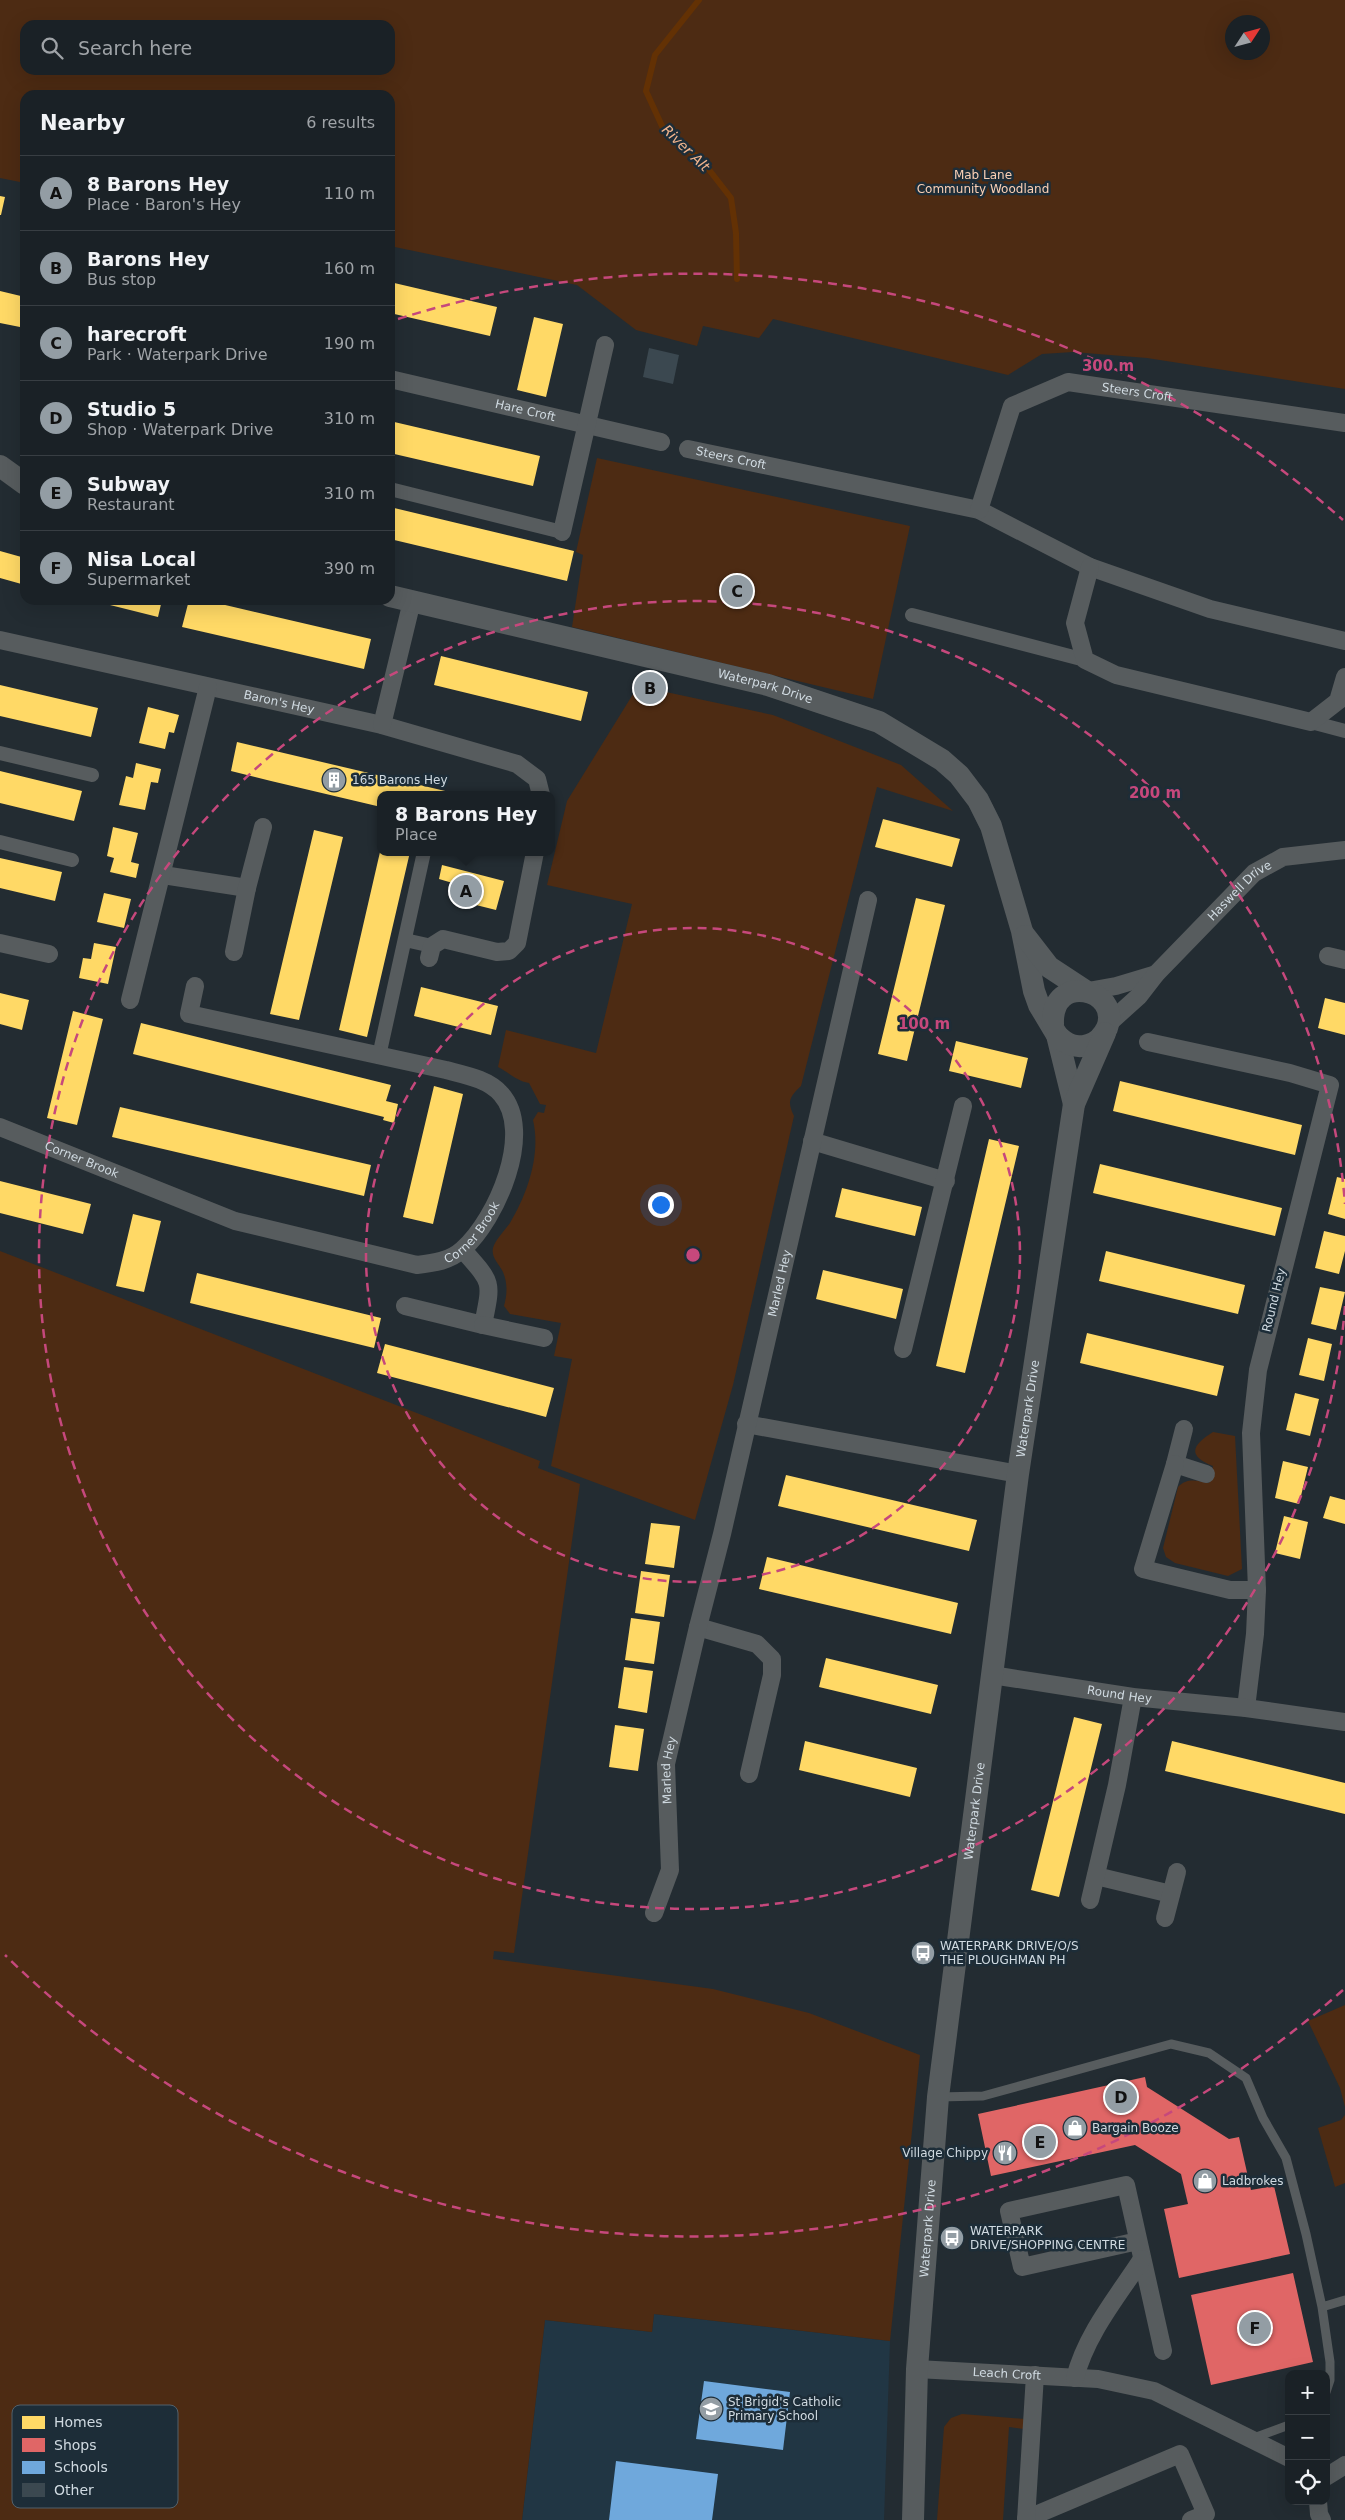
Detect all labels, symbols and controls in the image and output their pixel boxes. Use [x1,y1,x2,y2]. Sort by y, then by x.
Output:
north arrow [1225,15,1270,60]
search box [20,20,395,75]
icon: search [38,34,66,62]
text: Search here [78,37,192,59]
text: Nearby [40,111,125,135]
text: 6 results [306,113,375,132]
water label: River Alt [659,122,713,175]
park label: Mab Lane Community Woodland [917,168,1049,196]
text: 8 Barons Hey [87,173,229,195]
text: A [50,184,62,203]
text: 110 m [324,184,375,203]
text: Place · Baron's Hey [87,195,241,214]
text: Barons Hey [87,248,209,270]
text: B [50,259,62,278]
text: 160 m [324,259,375,278]
text: Bus stop [87,270,156,289]
text: harecroft [87,323,187,345]
text: C [50,334,62,353]
text: 190 m [324,334,375,353]
text: Park · Waterpark Drive [87,345,268,364]
text: 300 m [1082,357,1134,375]
street label: Steers Croft [1101,380,1174,404]
street label: Hare Croft [494,397,557,424]
text: Studio 5 [87,398,176,420]
text: D [49,409,63,428]
text: 310 m [324,409,375,428]
text: Shop · Waterpark Drive [87,420,273,439]
street label: Steers Croft [695,444,768,472]
text: Subway [87,473,170,495]
text: E [51,484,61,503]
text: 310 m [324,484,375,503]
text: Restaurant [87,495,175,514]
text: Nisa Local [87,548,196,570]
text: F [51,559,61,578]
text: 390 m [324,559,375,578]
text: Supermarket [87,570,190,589]
pin: C [721,572,753,610]
street label: Waterpark Drive [716,666,815,706]
pin: B [634,669,666,707]
street label: Baron's Hey [242,687,316,717]
building icon: 165 Barons Hey [321,767,347,793]
place label: 165 Barons Hey [352,773,448,787]
text: 200 m [1129,784,1181,802]
popup [377,791,555,856]
text: 8 Barons Hey [395,803,537,825]
text: Place [395,825,437,844]
street label: Haswell Drive [1205,858,1274,923]
pin: A [450,872,482,910]
text: 100 m [898,1015,950,1033]
street label: Corner Brook [43,1139,121,1181]
your location [648,1192,674,1218]
street label: Corner Brook [442,1199,502,1266]
centre of rings [684,1246,702,1264]
street label: Marled Hey [765,1248,794,1318]
street label: Round Hey [1259,1267,1289,1333]
street label: Waterpark Drive [1014,1359,1042,1458]
street label: Round Hey [1086,1683,1153,1706]
street label: Marled Hey [659,1735,679,1804]
street label: Waterpark Drive [961,1762,988,1861]
place label: WATERPARK DRIVE/O/S THE PLOUGHMAN PH [939,1939,1079,1967]
bus stop icon: WATERPARK DRIVE/O/S THE PLOUGHMAN PH [910,1940,936,1966]
pin: D [1105,2078,1137,2116]
shop icon: Bargain Booze [1062,2115,1088,2141]
place label: Bargain Booze [1092,2121,1179,2135]
pin: E [1024,2123,1056,2161]
restaurant icon: Village Chippy [992,2140,1018,2166]
place label: Village Chippy [902,2146,988,2160]
shop icon: Ladbrokes [1192,2168,1218,2194]
place label: Ladbrokes [1222,2174,1283,2188]
street label: Waterpark Drive [917,2179,939,2278]
place label: WATERPARK DRIVE/SHOPPING CENTRE [970,2224,1125,2252]
bus stop icon: WATERPARK DRIVE/SHOPPING CENTRE [939,2225,965,2251]
pin: F [1239,2309,1271,2347]
street label: Leach Croft [972,2365,1042,2383]
map controls [1285,2370,1330,2505]
button: + [1285,2370,1330,2415]
place label: St Brigid's Catholic Primary School [728,2395,841,2423]
school or university icon: St Brigid's Catholic Primary School [698,2396,724,2422]
legend [12,2405,178,2508]
text: Homes [54,2414,103,2430]
button: − [1285,2415,1330,2460]
text: Shops [54,2437,97,2453]
text: Schools [54,2459,108,2475]
button: locate [1285,2460,1330,2505]
text: Other [54,2482,94,2498]

